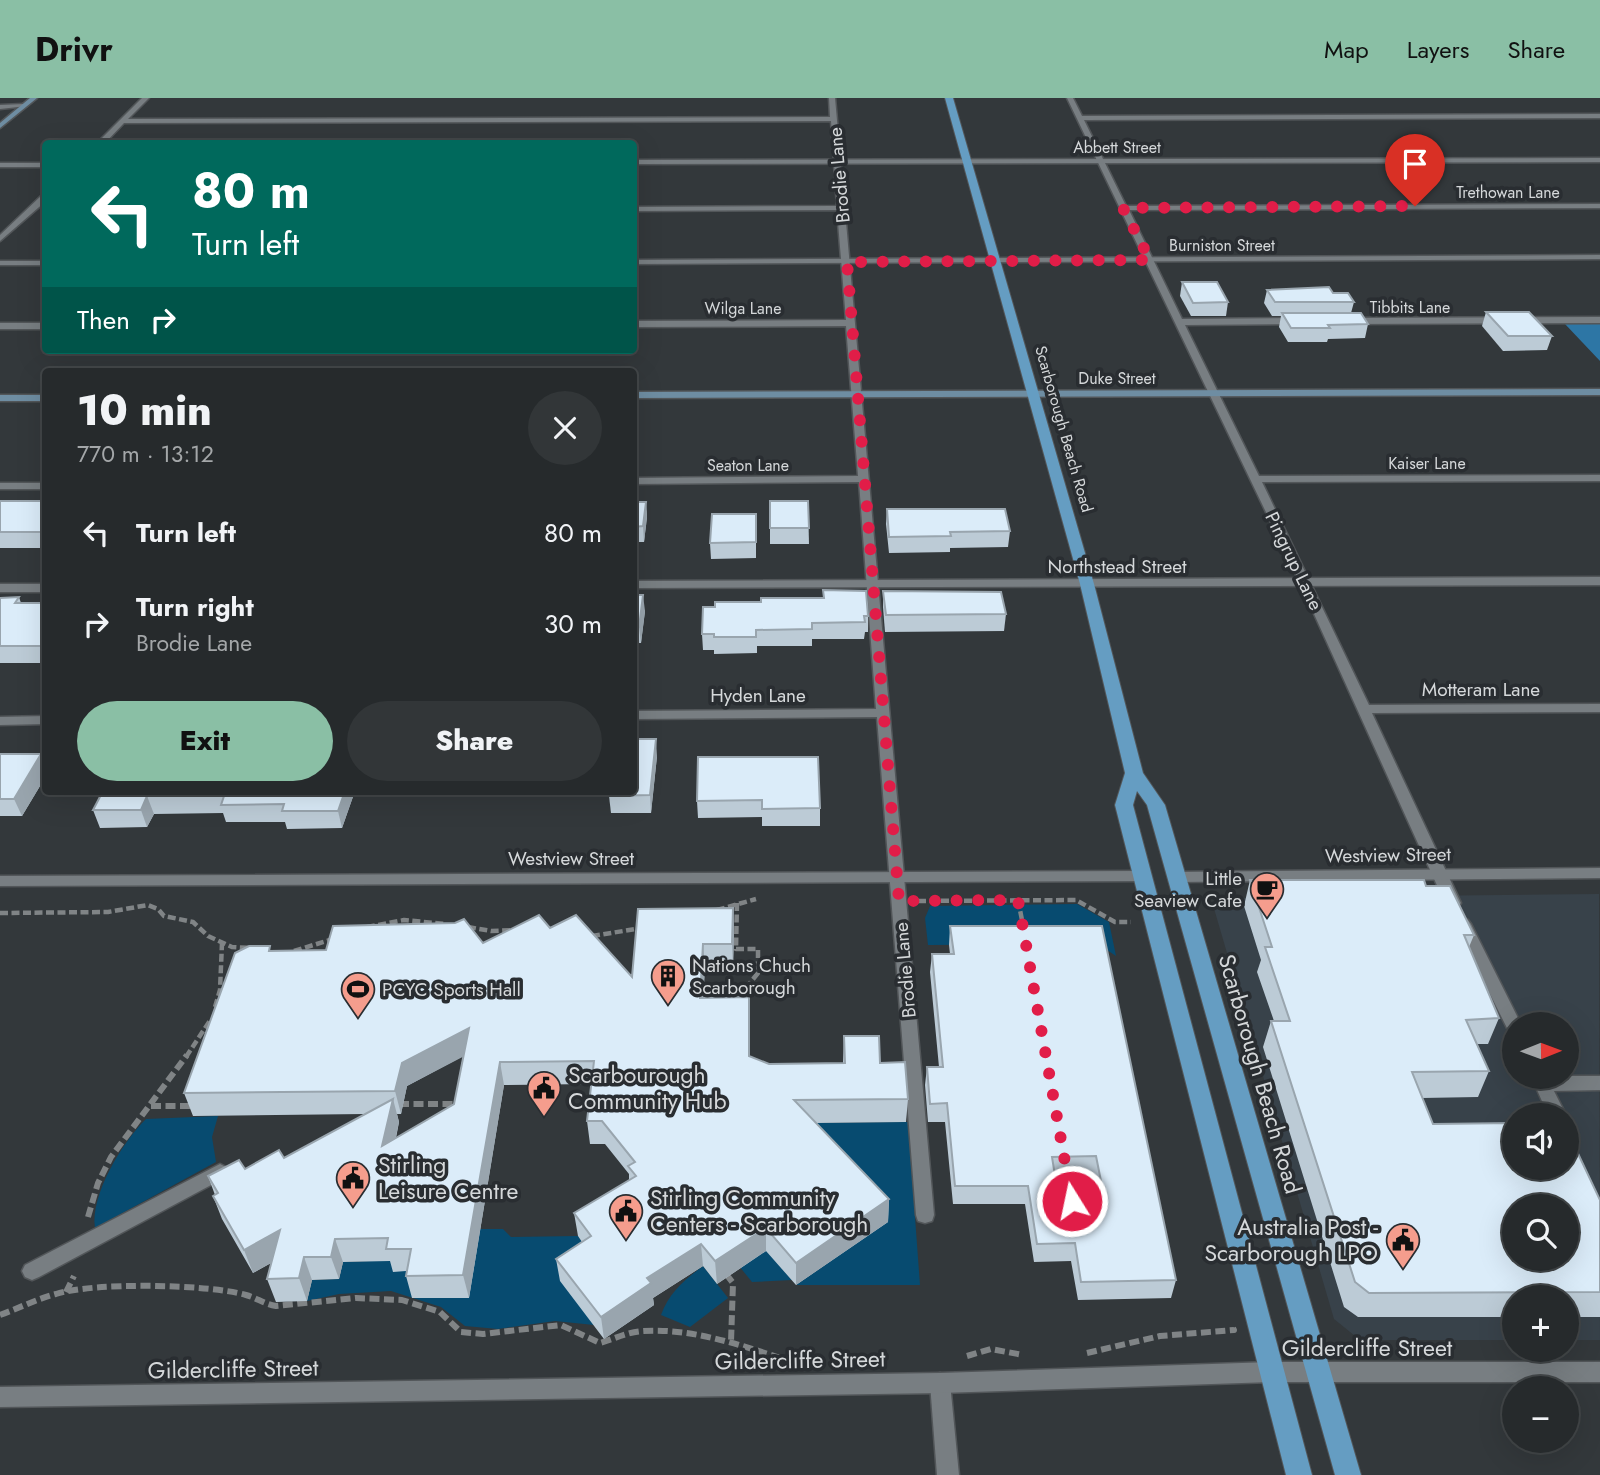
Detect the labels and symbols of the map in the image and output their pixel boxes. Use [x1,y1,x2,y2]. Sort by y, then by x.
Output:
street label: Brodie Lane [821,126,857,224]
pin [1385,134,1445,206]
street label: Abbett Street [1073,136,1161,159]
street label: Trethowan Lane [1456,181,1560,204]
street label: Burniston Street [1169,234,1275,257]
street label: Tibbits Lane [1370,296,1450,319]
street label: Wilga Lane [705,297,781,320]
street label: Scarborough Beach Road [1029,343,1099,515]
street label: Duke Street [1078,367,1156,390]
street label: Kaiser Lane [1388,452,1466,475]
street label: Seaton Lane [707,454,789,477]
street label: Pingrup Lane [1258,507,1330,615]
street label: Northstead Street [1047,553,1187,580]
street label: Motteram Lane [1422,676,1540,703]
street label: Hyden Lane [710,682,806,709]
street label: Westview Street [1325,840,1452,870]
street label: Westview Street [508,845,634,872]
place label: Little Seaview Cafe [1134,865,1242,914]
cafe icon: Little Seaview Cafe [1248,870,1286,919]
street label: Brodie Lane [887,921,923,1019]
street label: Scarborough Beach Road [1210,950,1310,1198]
place label: Nations Chuch Scarborough [692,952,811,1001]
building icon: Nations Chuch Scarborough [649,957,687,1006]
sports icon: PCYC Sports Hall [339,970,377,1019]
place label: PCYC Sports Hall [382,976,521,1003]
north arrow [1502,1012,1578,1088]
place label: Scarbourough Community Hub [568,1058,727,1118]
public building icon: Scarbourough Community Hub [525,1069,563,1118]
place label: Stirling Leisure Centre [378,1148,519,1208]
public building icon: Stirling Leisure Centre [334,1159,372,1208]
position arrow [1035,1164,1109,1238]
place label: Stirling Community Centers - Scarborough [650,1181,868,1241]
public building icon: Stirling Community Centers - Scarborough [607,1192,645,1241]
place label: Australia Post - Scarborough LPO [1204,1210,1378,1270]
public building icon: Australia Post - Scarborough LPO [1384,1221,1422,1270]
street label: Gildercliffe Street [1282,1331,1453,1365]
street label: Gildercliffe Street [714,1342,886,1378]
street label: Gildercliffe Street [147,1351,319,1387]

